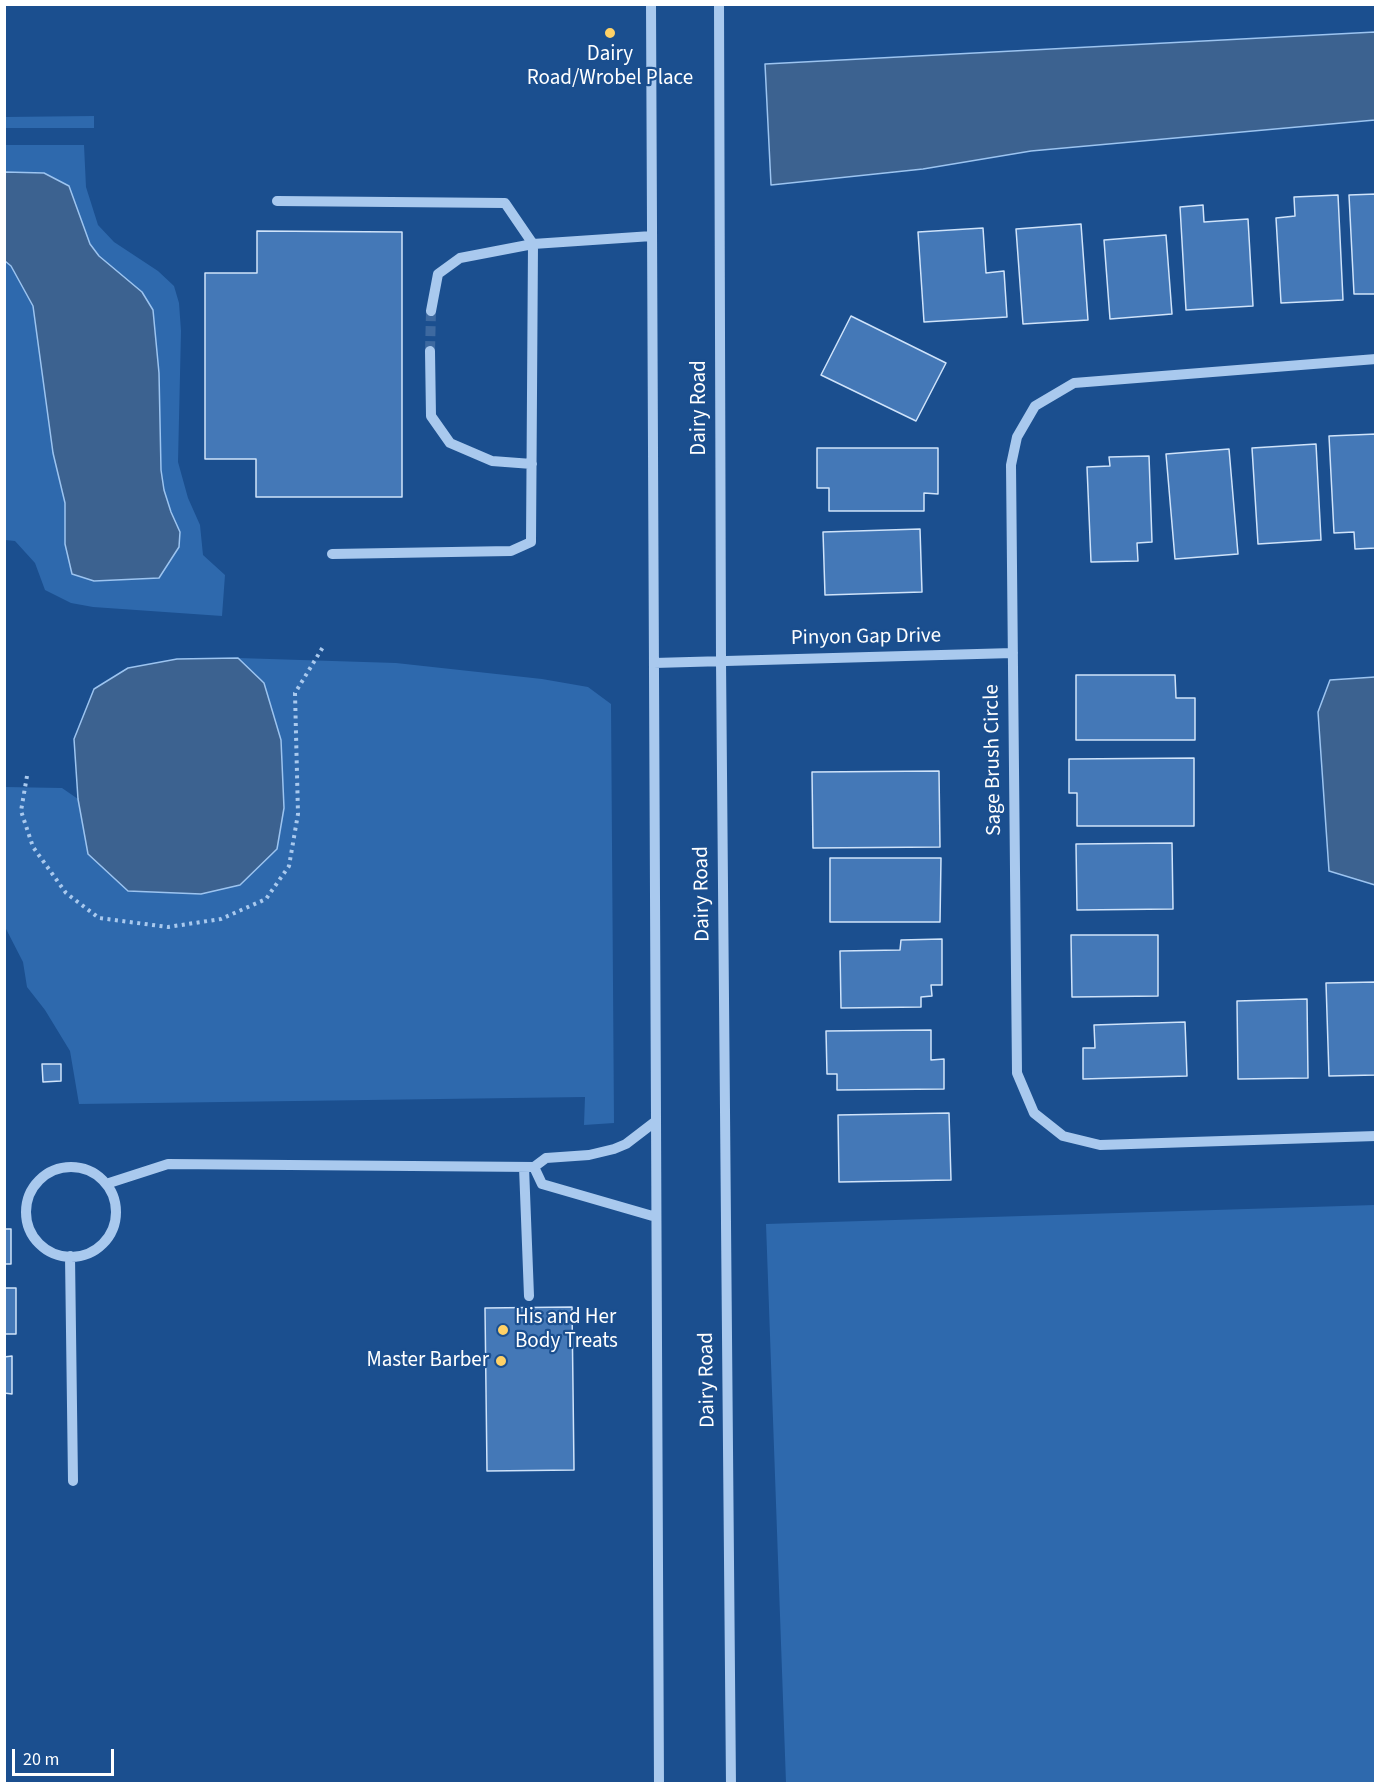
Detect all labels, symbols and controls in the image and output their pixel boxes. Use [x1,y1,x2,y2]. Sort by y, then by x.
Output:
marker: Dairy Road/Wrobel Place [603,26,617,40]
place label: Dairy Road/Wrobel Place [527,42,693,92]
street label: Dairy Road [687,360,713,456]
street label: Pinyon Gap Drive [791,624,941,652]
street label: Sage Brush Circle [980,684,1008,836]
street label: Dairy Road [690,846,716,942]
place label: His and Her Body Treats [515,1305,618,1355]
marker: His and Her Body Treats [496,1323,510,1337]
street label: Dairy Road [695,1332,721,1428]
place label: Master Barber [367,1348,489,1374]
marker: Master Barber [494,1354,508,1368]
scale bar [15,1737,117,1775]
text: 20 m [23,1747,59,1772]

